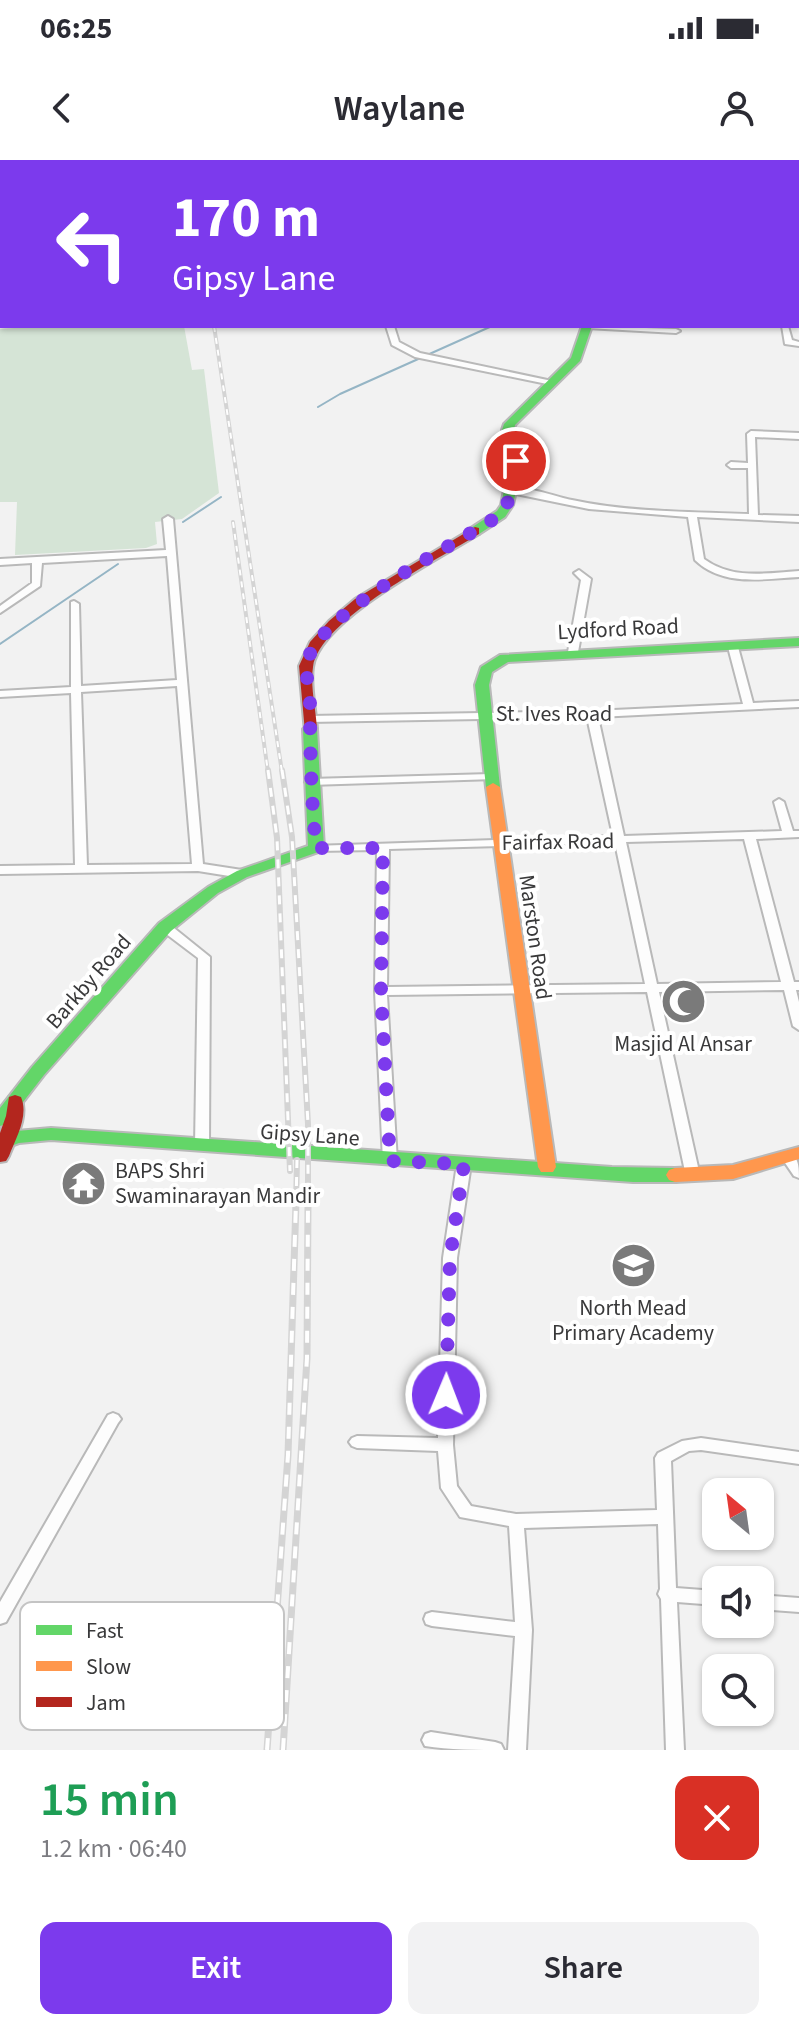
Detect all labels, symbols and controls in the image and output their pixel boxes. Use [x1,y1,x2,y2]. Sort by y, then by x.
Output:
text: 06:25 [40,7,112,50]
text: Waylane [334,83,465,134]
icon: back [40,86,84,130]
icon: person [715,86,759,130]
text: 170 m [172,179,320,258]
icon: left [40,192,144,296]
text: Gipsy Lane [172,253,335,304]
pin [482,427,550,495]
icon: arrive [494,439,538,483]
street label: Lydford Road [556,610,680,648]
street label: St. Ives Road [496,698,612,730]
street label: Fairfax Road [501,825,615,859]
street label: Marston Road [510,872,560,1002]
street label: Barkby Road [38,927,139,1036]
mosque icon: Masjid Al Ansar [659,978,707,1026]
place label: Masjid Al Ansar [614,1028,752,1060]
street label: Gipsy Lane [259,1116,361,1154]
place label: BAPS Shri Swaminarayan Mandir [115,1155,321,1212]
temple icon: BAPS Shri Swaminarayan Mandir [60,1159,108,1207]
school or university icon: North Mead Primary Academy [609,1242,657,1290]
place label: North Mead Primary Academy [552,1292,715,1349]
position arrow [404,1353,488,1437]
north arrow [702,1478,774,1550]
map controls [702,1478,774,1726]
button: sound [702,1566,774,1638]
legend [20,1602,284,1730]
text: Fast [86,1615,124,1647]
text: Slow [86,1651,131,1683]
button: search [702,1654,774,1726]
text: Jam [86,1687,126,1719]
text: 15 min [40,1766,179,1834]
button: close [675,1776,759,1860]
text: 1.2 km · 06:40 [40,1830,187,1867]
button: Exit [40,1922,392,2014]
button: Share [408,1922,759,2014]

